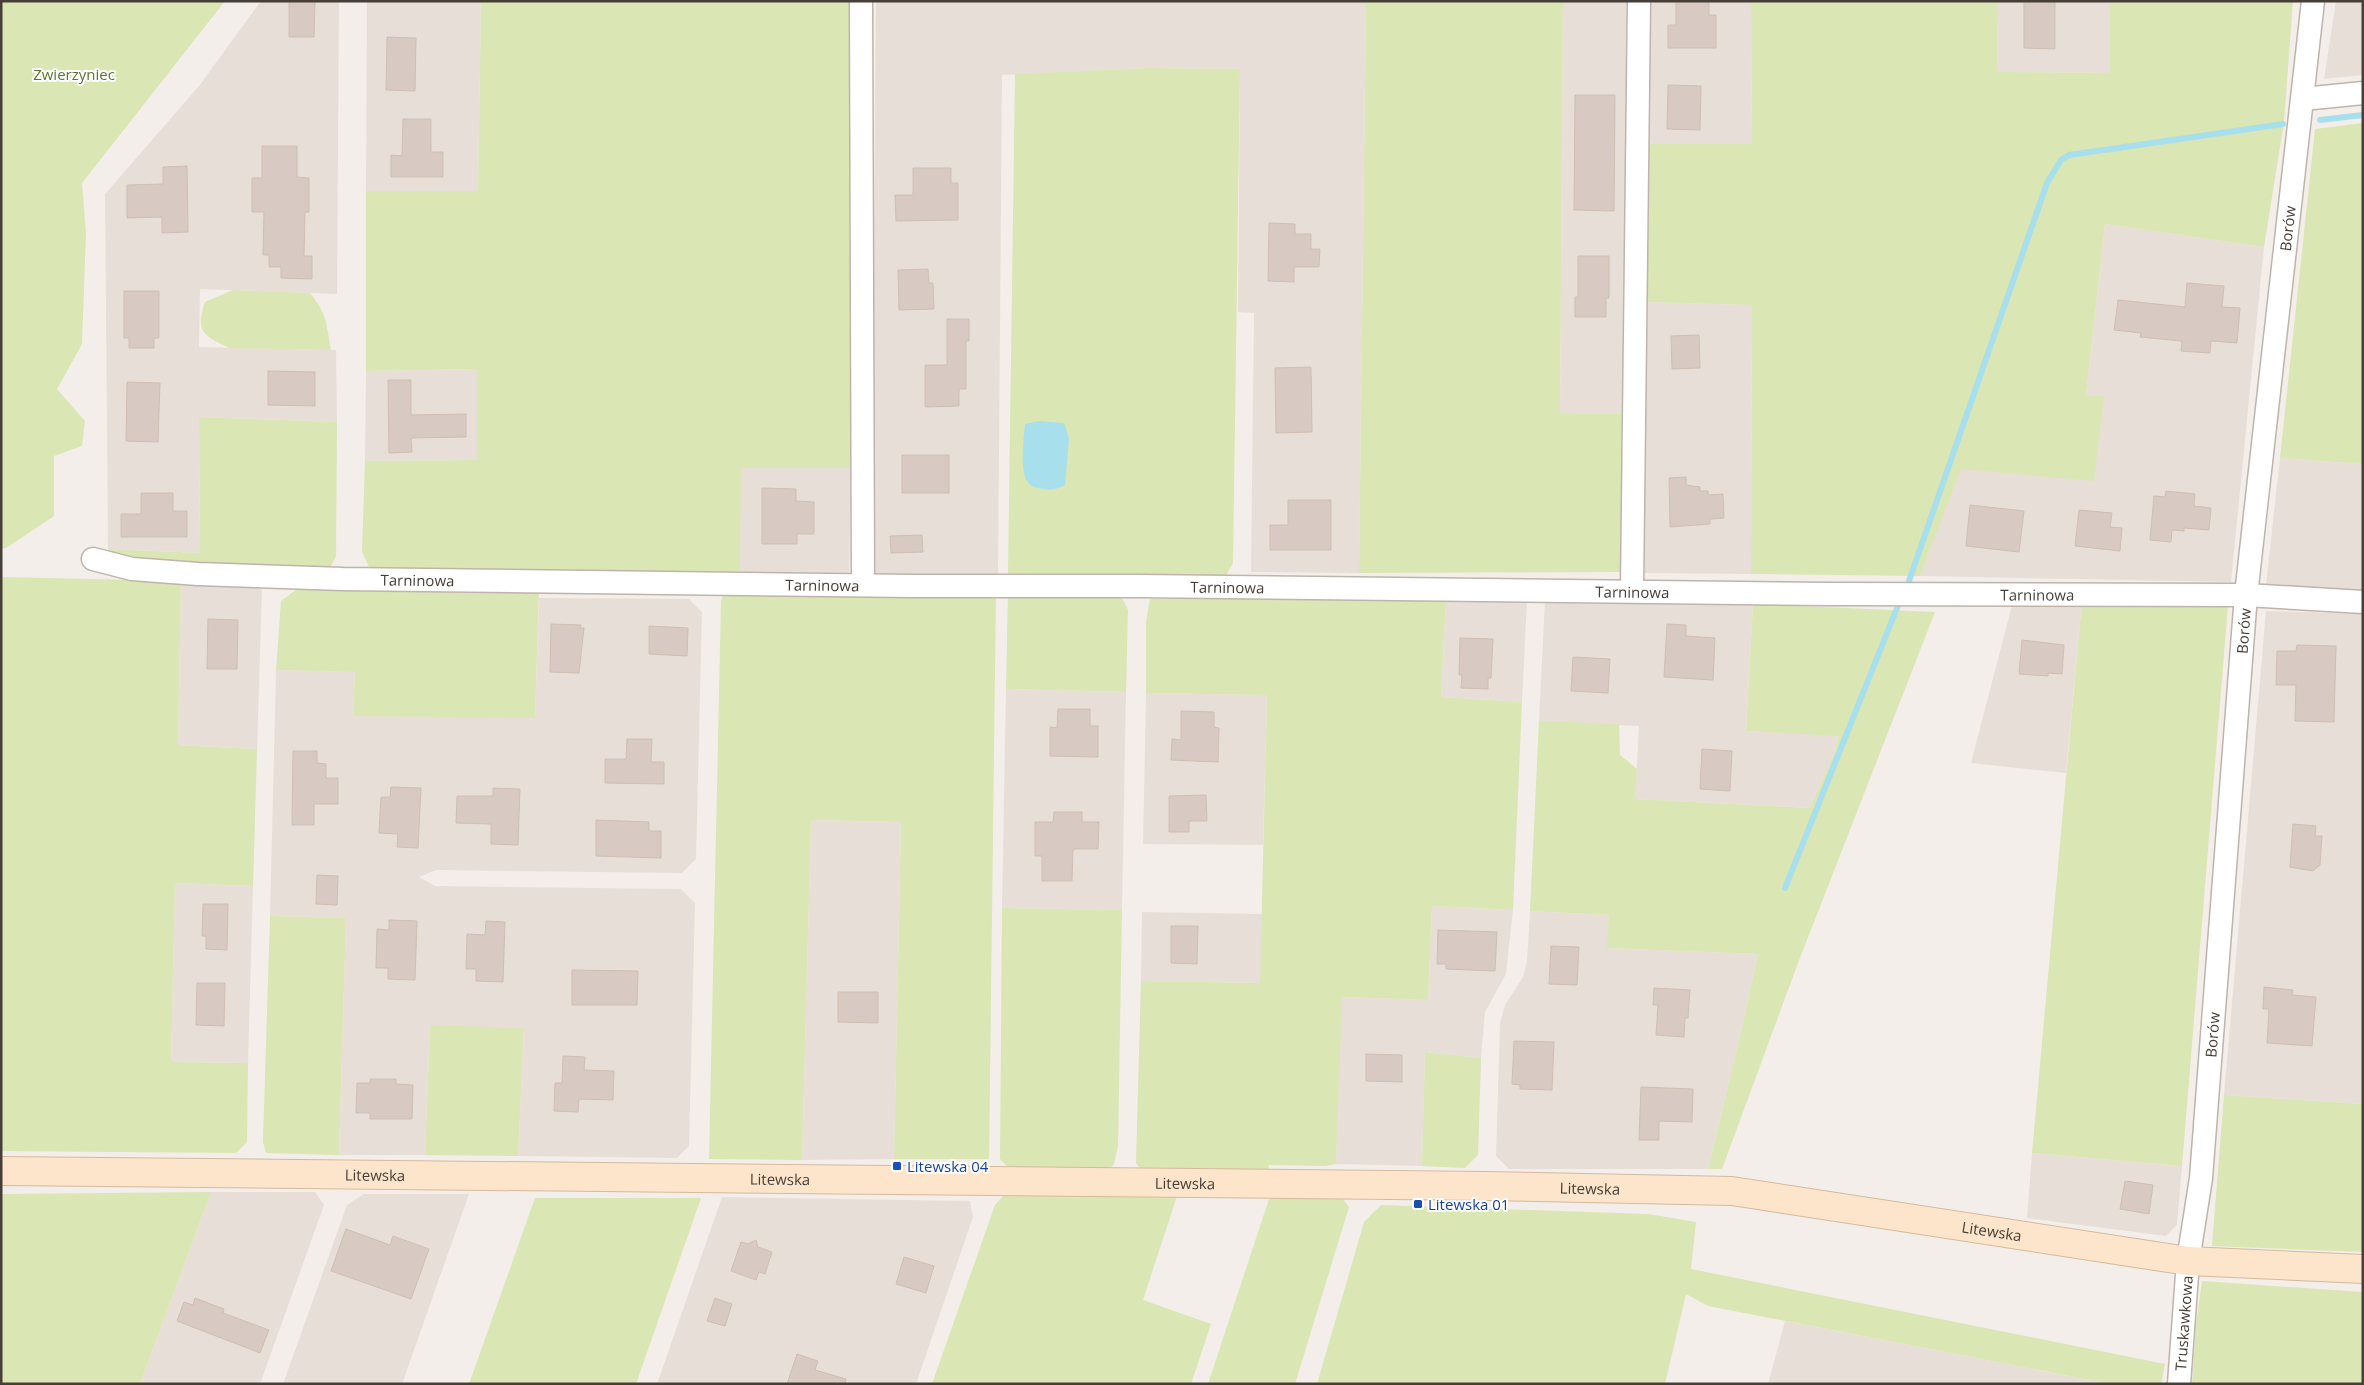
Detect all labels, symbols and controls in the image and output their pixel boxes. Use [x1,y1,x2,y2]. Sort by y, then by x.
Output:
park label: Zwierzyniec [33,64,115,84]
street label: Borów [2275,204,2300,252]
street label: Tarninowa [380,569,455,590]
street label: Tarninowa [785,574,860,595]
street label: Tarninowa [1190,577,1265,597]
street label: Tarninowa [1595,581,1669,602]
street label: Tarninowa [2000,584,2074,605]
street label: Borów [2232,607,2255,654]
street label: Borów [2200,1011,2224,1058]
place label: Litewska 04 [907,1156,989,1176]
marker: Litewska 04 [891,1160,903,1172]
street label: Litewska [345,1164,405,1185]
street label: Litewska [750,1169,810,1189]
street label: Litewska [1155,1173,1215,1193]
street label: Litewska [1559,1177,1620,1199]
place label: Litewska 01 [1428,1194,1509,1214]
marker: Litewska 01 [1412,1198,1424,1210]
street label: Litewska [1960,1216,2023,1245]
street label: Truskawkowa [2170,1275,2197,1372]

